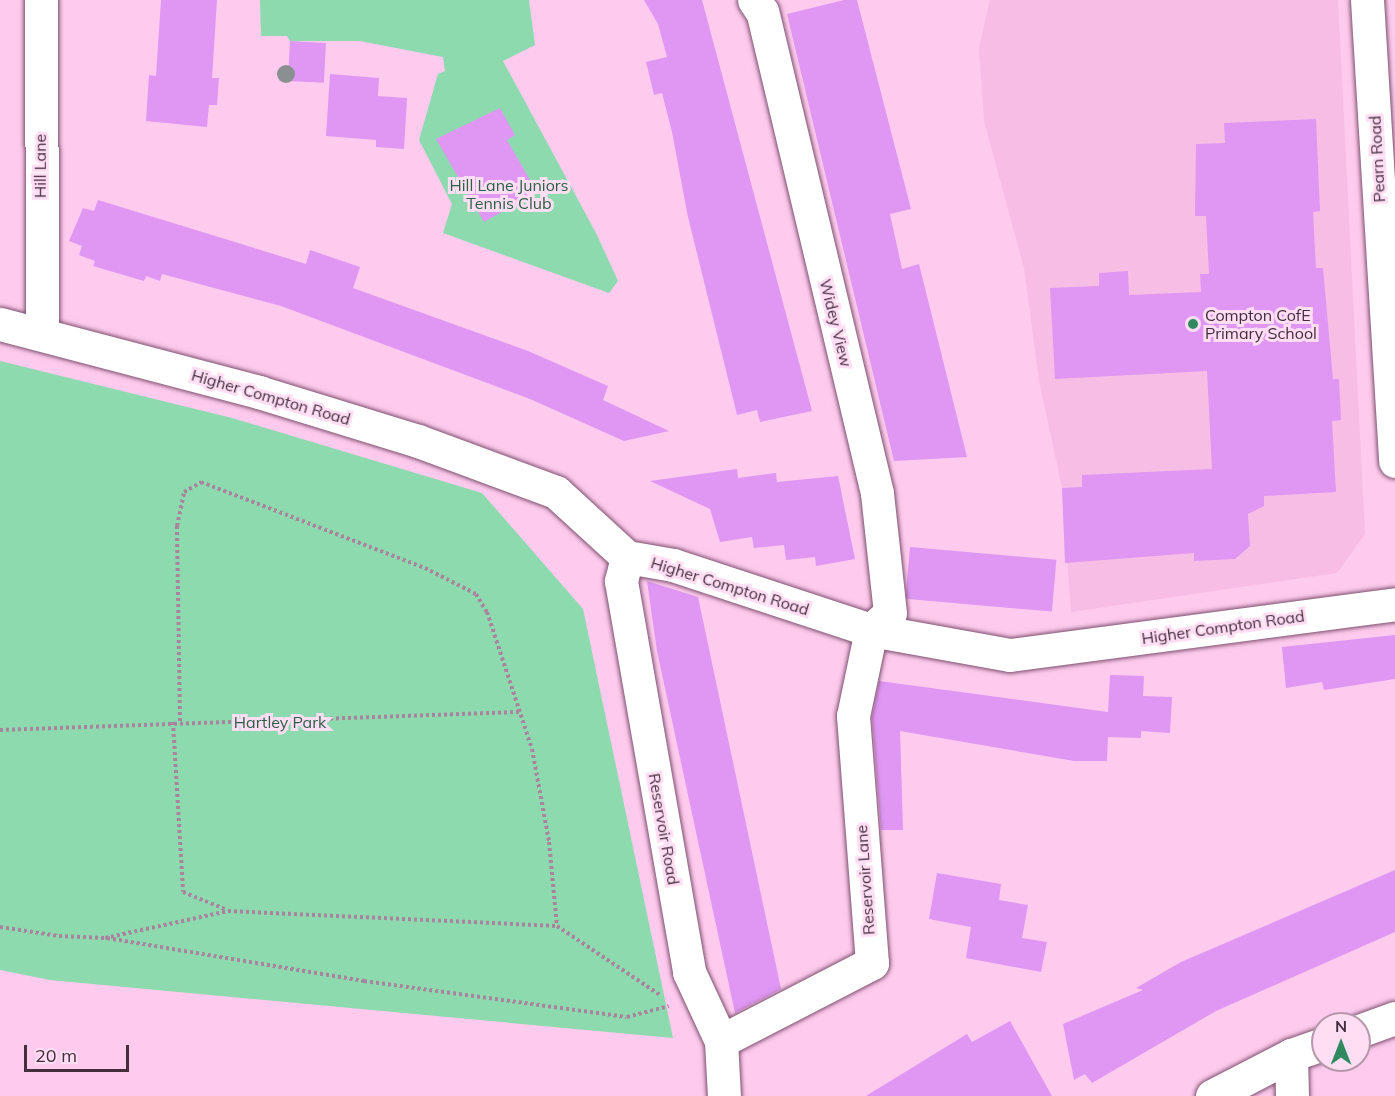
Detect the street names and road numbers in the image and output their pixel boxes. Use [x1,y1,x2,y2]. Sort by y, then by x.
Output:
street label: Pearn Road [1365,115,1389,203]
street label: Hill Lane [30,134,50,198]
street label: Widey View [816,277,856,369]
street label: Higher Compton Road [189,365,353,429]
street label: Higher Compton Road [649,553,811,619]
street label: Higher Compton Road [1140,606,1306,648]
street label: Reservoir Road [645,772,683,886]
street label: Reservoir Lane [852,824,878,936]

